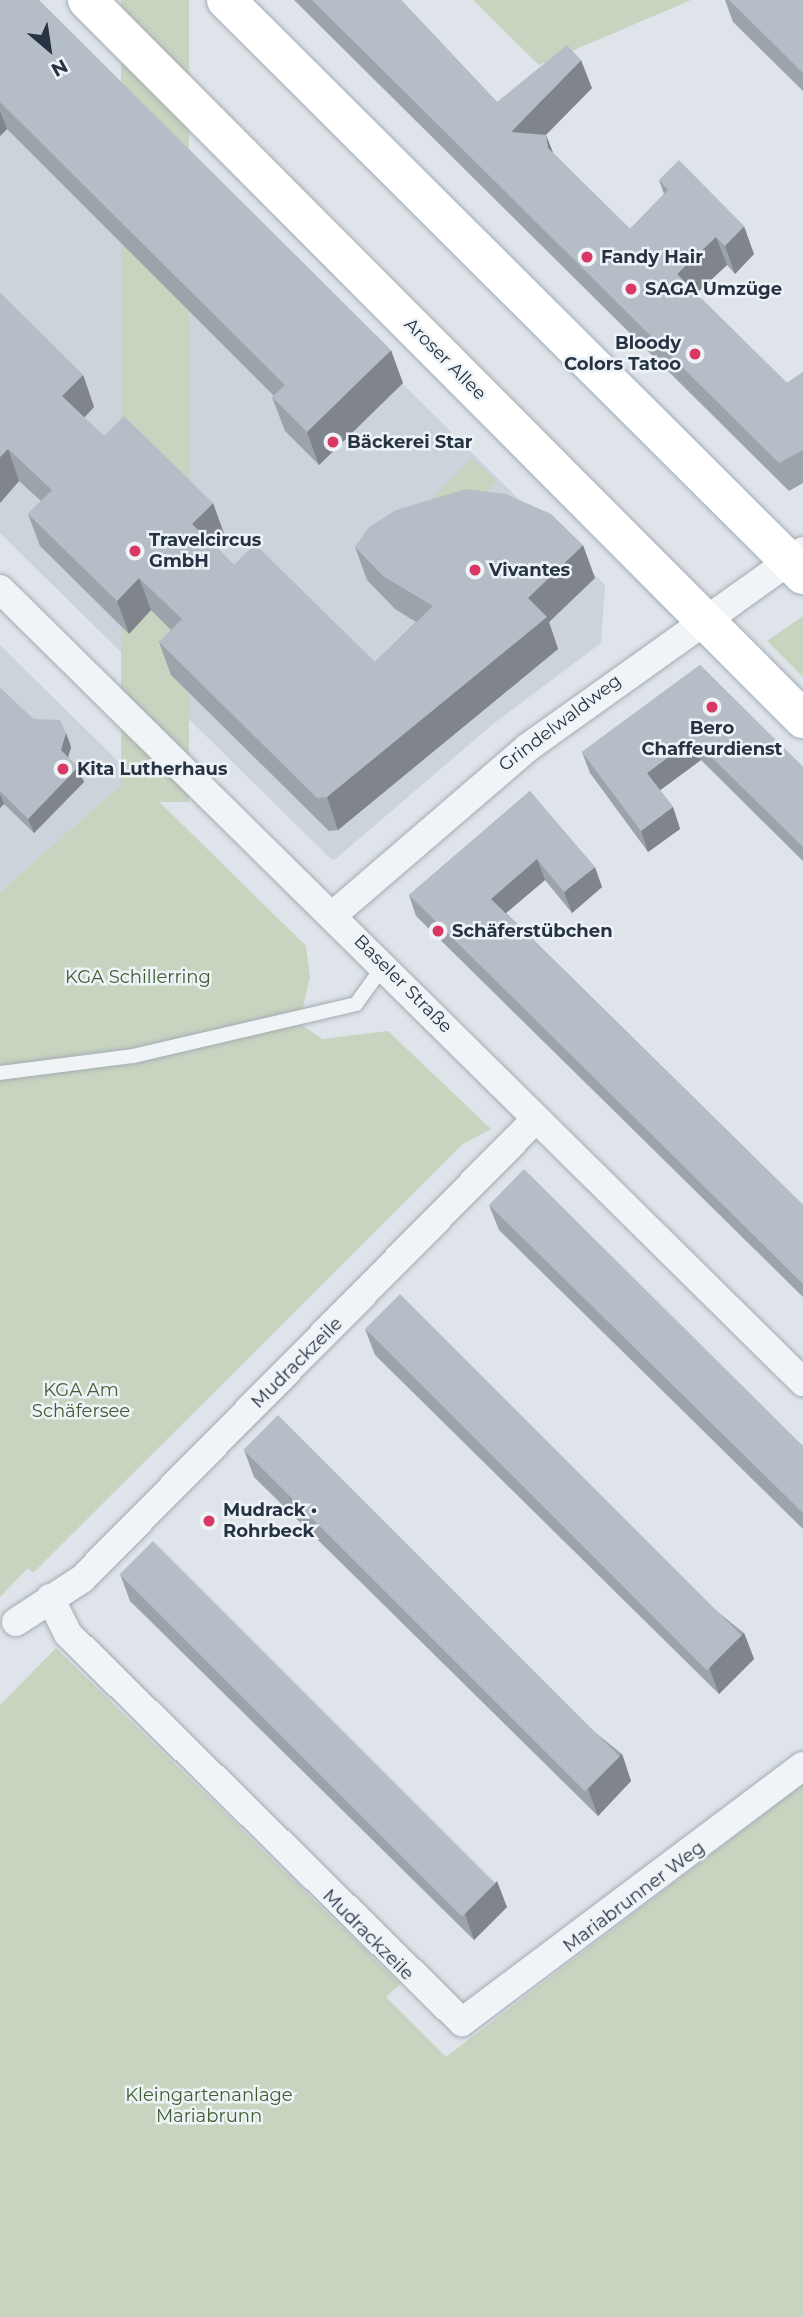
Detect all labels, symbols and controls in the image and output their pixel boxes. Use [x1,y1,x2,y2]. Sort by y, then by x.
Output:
north arrow [14,14,84,84]
text: N [47,54,72,82]
place label: Fandy Hair [601,246,703,268]
marker: Fandy Hair [579,249,595,265]
place label: SAGA Umzüge [645,278,782,300]
marker: SAGA Umzüge [623,281,639,297]
street label: Aroser Allee [399,313,491,405]
place label: Bloody Colors Tatoo [564,333,681,376]
marker: Bloody Colors Tatoo [687,346,703,362]
place label: Bäckerei Star [347,431,473,453]
marker: Bäckerei Star [325,434,341,450]
place label: Travelcircus GmbH [149,530,261,572]
marker: Travelcircus GmbH [127,543,143,559]
place label: Vivantes [489,559,570,581]
marker: Vivantes [467,562,483,578]
street label: Grindelwaldweg [494,670,626,776]
marker: Bero Chaffeurdienst [704,699,720,715]
place label: Bero Chaffeurdienst [642,718,782,760]
place label: Kita Lutherhaus [77,758,227,780]
marker: Kita Lutherhaus [55,761,71,777]
place label: Schäferstübchen [452,920,613,942]
marker: Schäferstübchen [430,923,446,939]
street label: Baseler Straße [349,930,457,1038]
park label: KGA Schillerring [65,966,211,988]
street label: Mudrackzeile [247,1313,347,1413]
park label: KGA Am Schäfersee [32,1380,130,1422]
place label: Mudrack • Rohrbeck [223,1500,317,1542]
marker: Mudrack • Rohrbeck [201,1513,217,1529]
street label: Mariabrunner Weg [559,1837,709,1957]
street label: Mudrackzeile [318,1885,418,1985]
park label: Kleingartenanlage Mariabrunn [125,2085,293,2128]

